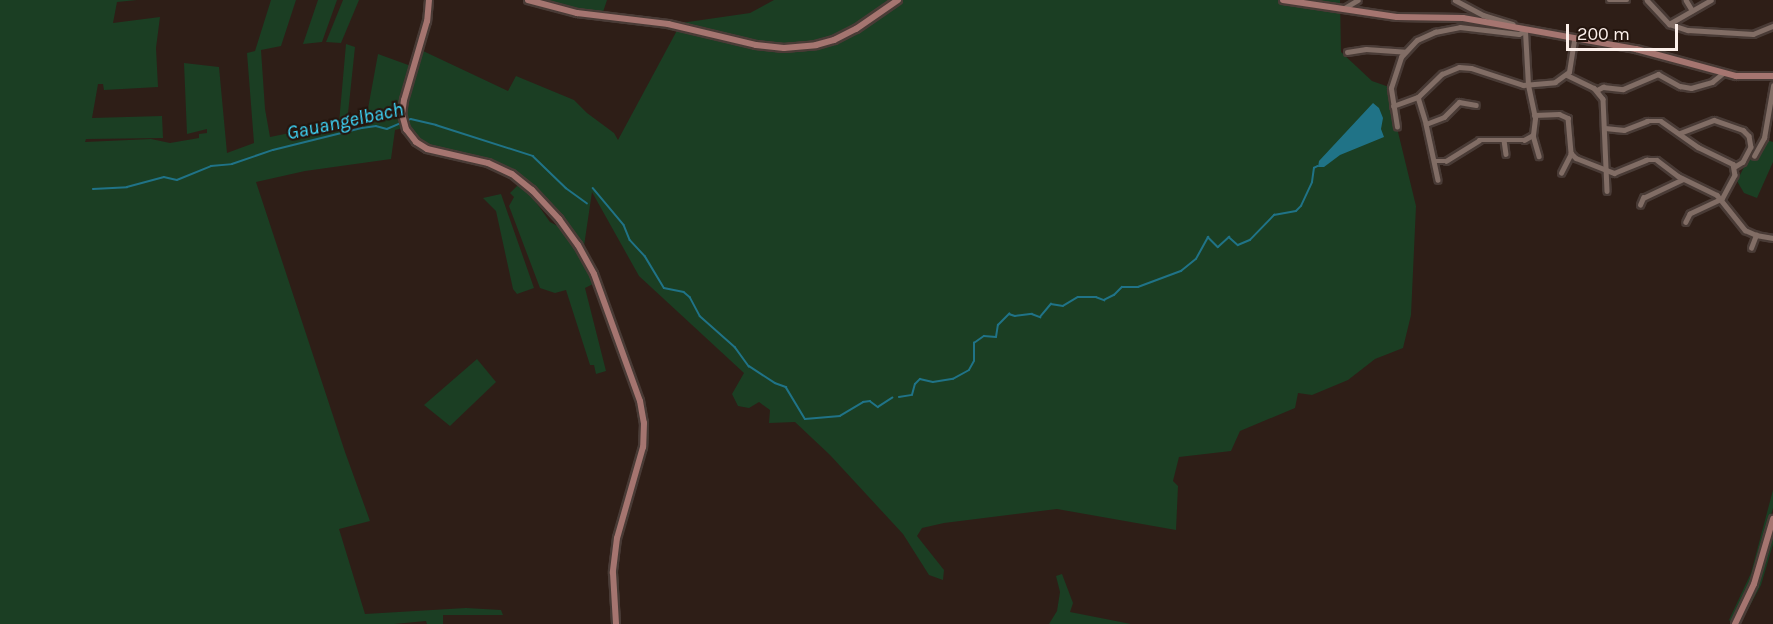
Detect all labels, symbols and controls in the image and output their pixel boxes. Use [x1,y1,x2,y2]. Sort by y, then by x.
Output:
scale bar [1569,12,1682,50]
text: 200 m [1577,23,1630,45]
water label: Gauangelbach [284,97,406,145]

